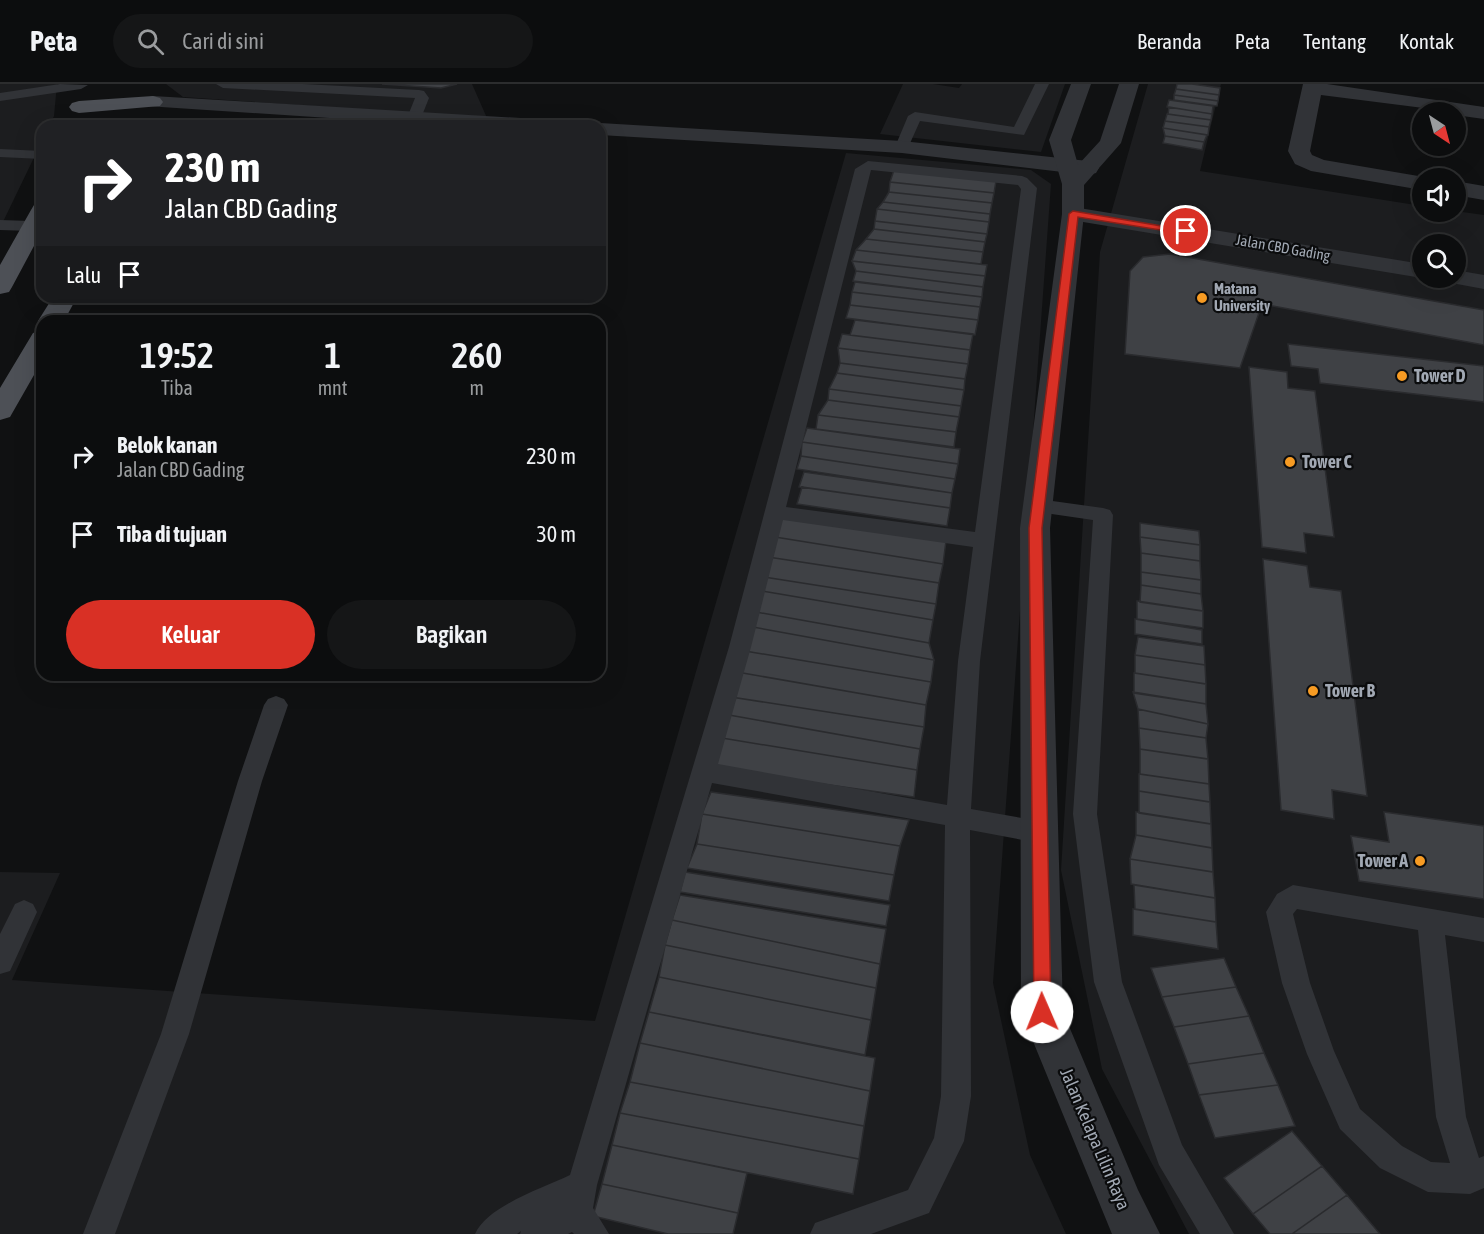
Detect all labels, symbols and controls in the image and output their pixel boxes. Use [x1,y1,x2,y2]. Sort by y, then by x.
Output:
search box [113,14,533,68]
text: Peta [30,25,77,57]
icon: search [134,25,167,58]
text: Cari di sini [182,28,264,54]
text: Beranda [1137,29,1202,53]
text: Peta [1235,29,1270,53]
text: Tentang [1303,29,1366,53]
text: Kontak [1399,29,1454,53]
north arrow [1412,102,1466,156]
map controls [1412,102,1466,288]
text: 230 m [165,143,260,191]
icon: right [66,144,144,222]
button: sound [1412,168,1466,222]
text: Jalan CBD Gading [165,193,337,224]
pin [1160,205,1211,256]
icon: arrive [1169,214,1202,247]
street label: Jalan CBD Gading [1235,231,1332,264]
button: search [1412,234,1466,288]
icon: arrive [113,258,146,291]
text: Lalu [66,262,101,288]
place label: Matana University [1214,280,1271,314]
marker: Matana University [1195,291,1209,305]
text: 19:52 [140,334,214,376]
text: 1 [324,334,341,376]
text: 260 [451,334,502,376]
place label: Tower D [1414,365,1466,386]
marker: Tower D [1395,369,1409,383]
text: Tiba [161,376,193,399]
text: mnt [318,376,348,399]
text: m [470,376,484,399]
text: Belok kanan [117,432,218,458]
icon: right [66,440,99,473]
text: 230 m [526,443,576,469]
place label: Tower C [1302,451,1352,472]
marker: Tower C [1283,455,1297,469]
text: Jalan CBD Gading [117,458,244,481]
icon: arrive [66,518,99,551]
text: Tiba di tujuan [117,521,227,547]
text: 30 m [536,521,576,547]
button: Keluar [66,600,315,669]
button: Bagikan [327,600,576,669]
place label: Tower B [1325,680,1376,701]
marker: Tower B [1306,684,1320,698]
place label: Tower A [1358,850,1408,871]
marker: Tower A [1413,854,1427,868]
position arrow [1010,980,1074,1044]
street label: Jalan Kelapa Lilin Raya [1056,1065,1135,1213]

